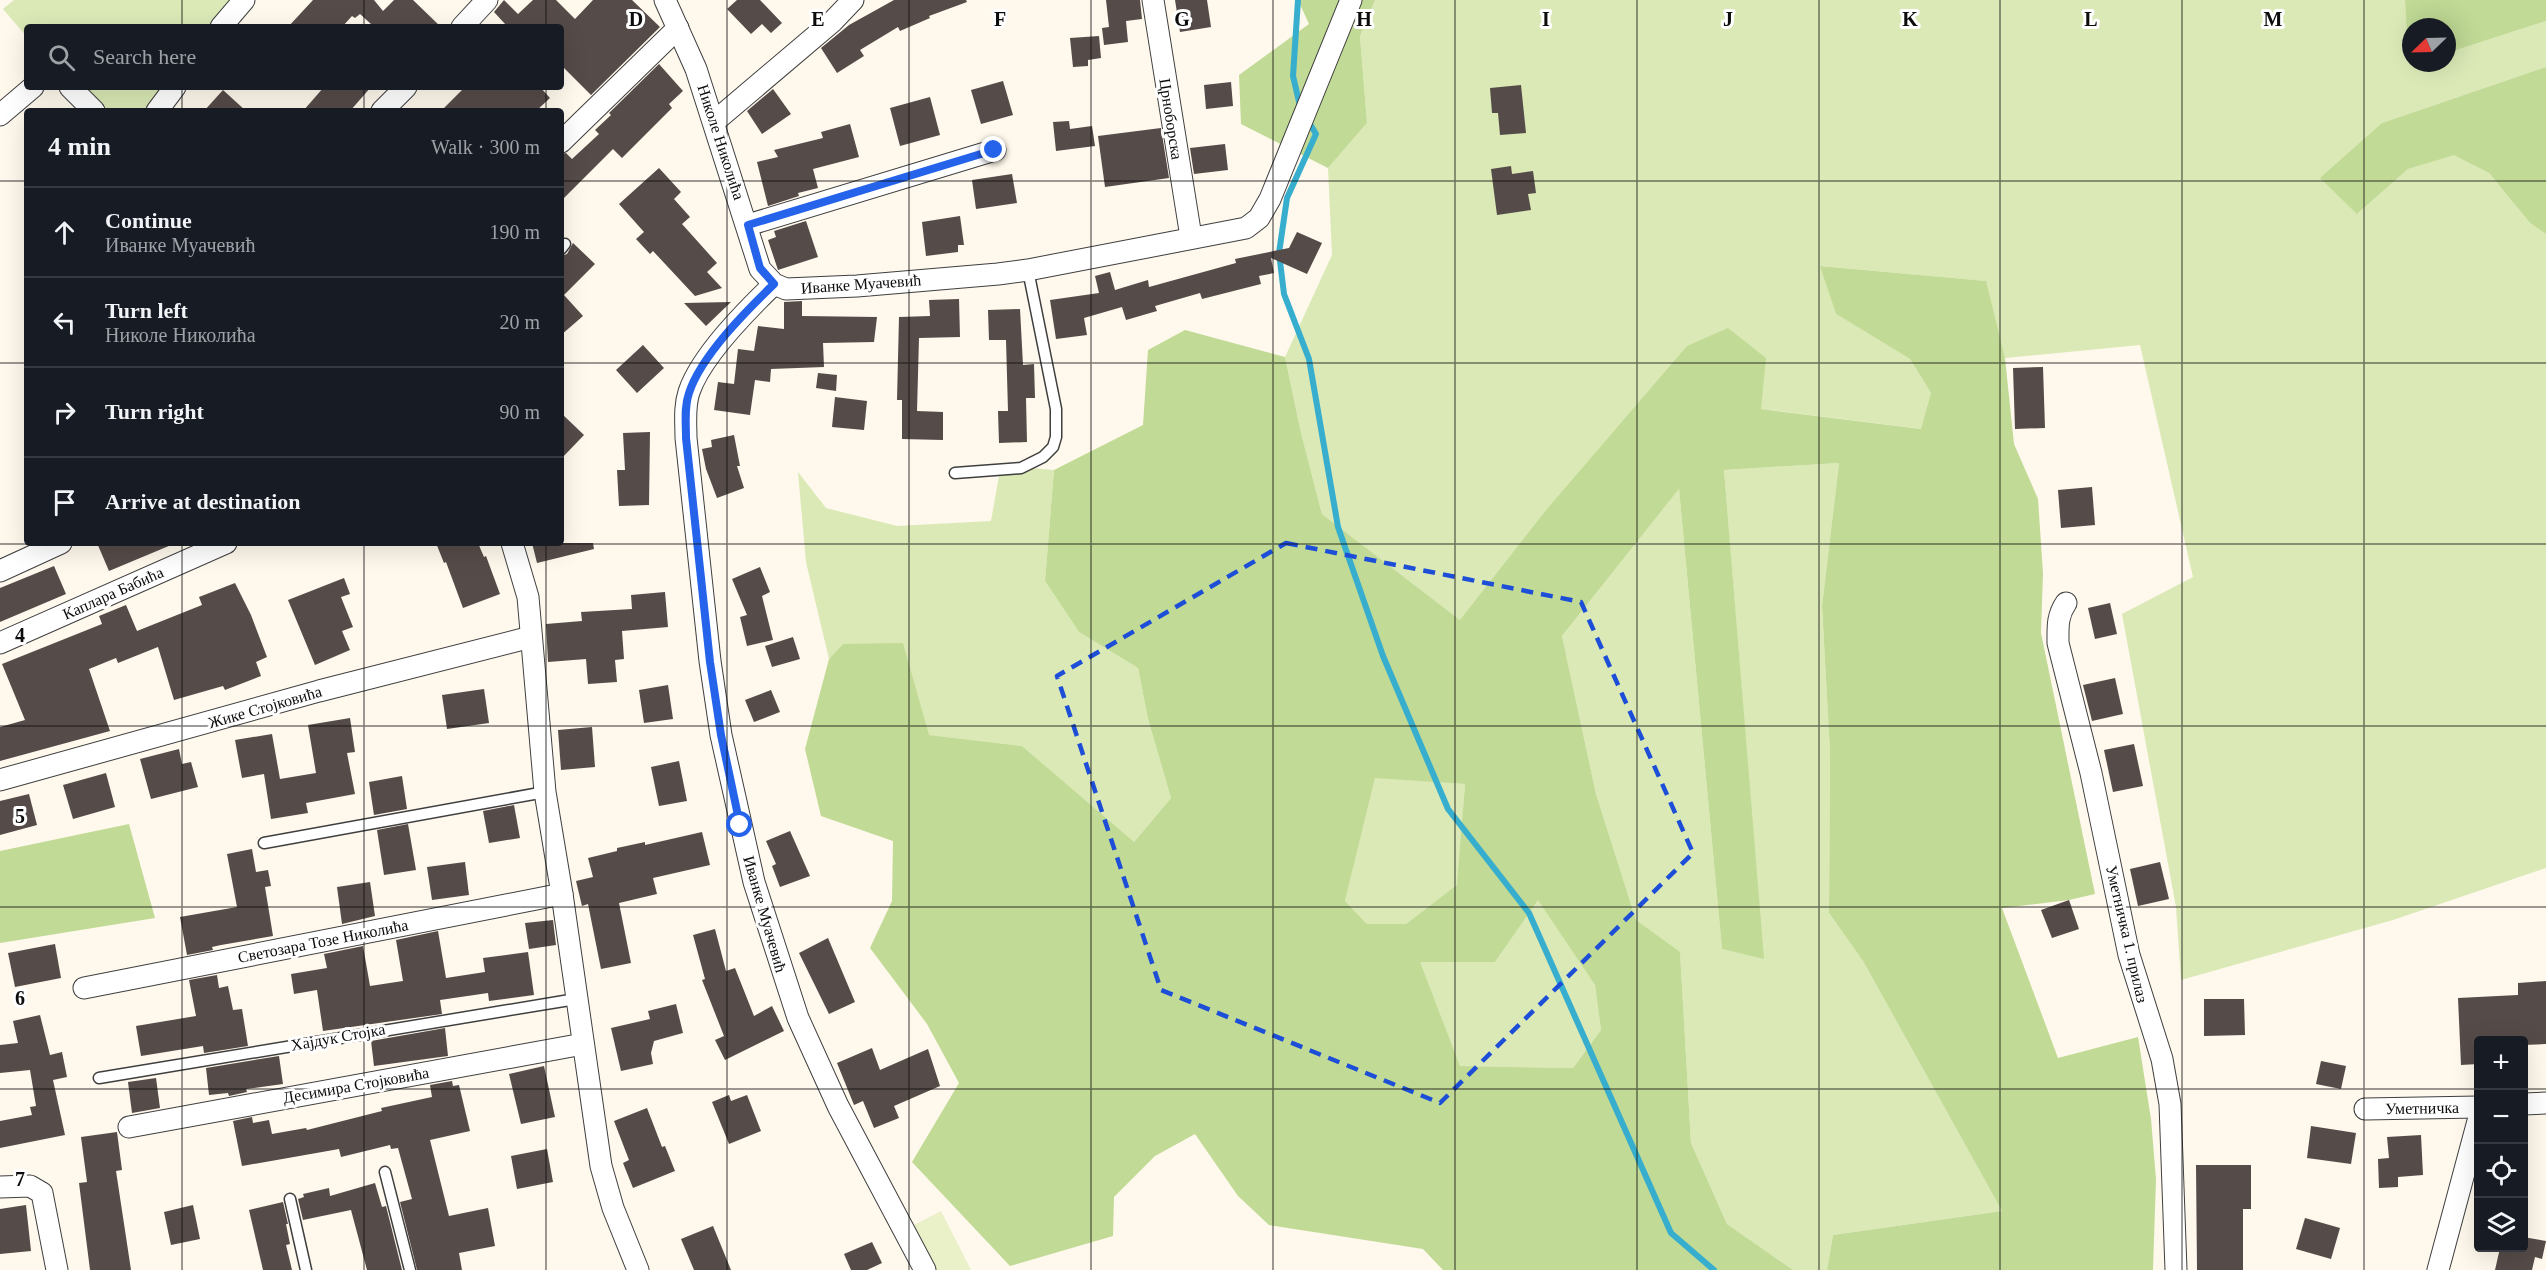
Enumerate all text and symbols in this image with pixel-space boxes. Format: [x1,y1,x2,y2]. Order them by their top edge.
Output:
text: D [629,8,643,30]
text: E [811,8,825,30]
text: F [994,8,1006,30]
text: G [1174,8,1190,30]
text: H [1356,8,1372,30]
text: I [1542,8,1550,30]
text: J [1723,8,1733,30]
text: K [1902,8,1918,30]
text: L [2084,8,2098,30]
text: M [2264,8,2283,30]
north arrow [2402,18,2456,72]
search box [24,24,564,90]
icon: search [45,41,78,74]
text: Search here [93,44,196,69]
street label: Црноборска [1155,77,1186,161]
street label: Николе Николића [694,82,748,202]
text: 4 min [48,132,111,161]
text: Walk · 300 m [431,136,540,158]
route end [980,136,1006,162]
text: Continue [105,208,192,233]
icon: ahead [48,216,81,249]
text: 190 m [489,221,540,243]
text: Иванке Муачевић [105,234,255,256]
street label: Иванке Муачевић [800,271,922,298]
text: Turn left [105,298,188,323]
icon: left [48,306,81,339]
text: 20 m [499,311,540,333]
text: Николе Николића [105,324,256,346]
icon: right [48,396,81,429]
text: Turn right [105,399,204,424]
text: 90 m [499,401,540,423]
icon: arrive [48,486,81,519]
text: Arrive at destination [105,489,301,514]
street label: Каплара Бабића [60,563,166,624]
text: 4 [15,624,25,646]
street label: Жике Стојковића [206,683,324,732]
text: 5 [15,805,25,827]
route start [726,811,752,837]
street label: Иванке Муачевић [739,854,790,974]
street label: Уметничка 1. прилаз [2102,864,2151,1005]
street label: Светозара Тозе Николића [236,916,410,967]
text: 6 [15,987,25,1009]
street label: Хајдук Стојка [290,1020,387,1055]
map controls [2474,1036,2528,1252]
button: + [2474,1036,2528,1090]
street label: Десимира Стојковића [282,1064,430,1107]
button: − [2474,1090,2528,1144]
street label: Уметничка [2385,1099,2459,1117]
button: locate [2474,1144,2528,1198]
text: 7 [15,1168,25,1190]
button: layers [2474,1198,2528,1252]

